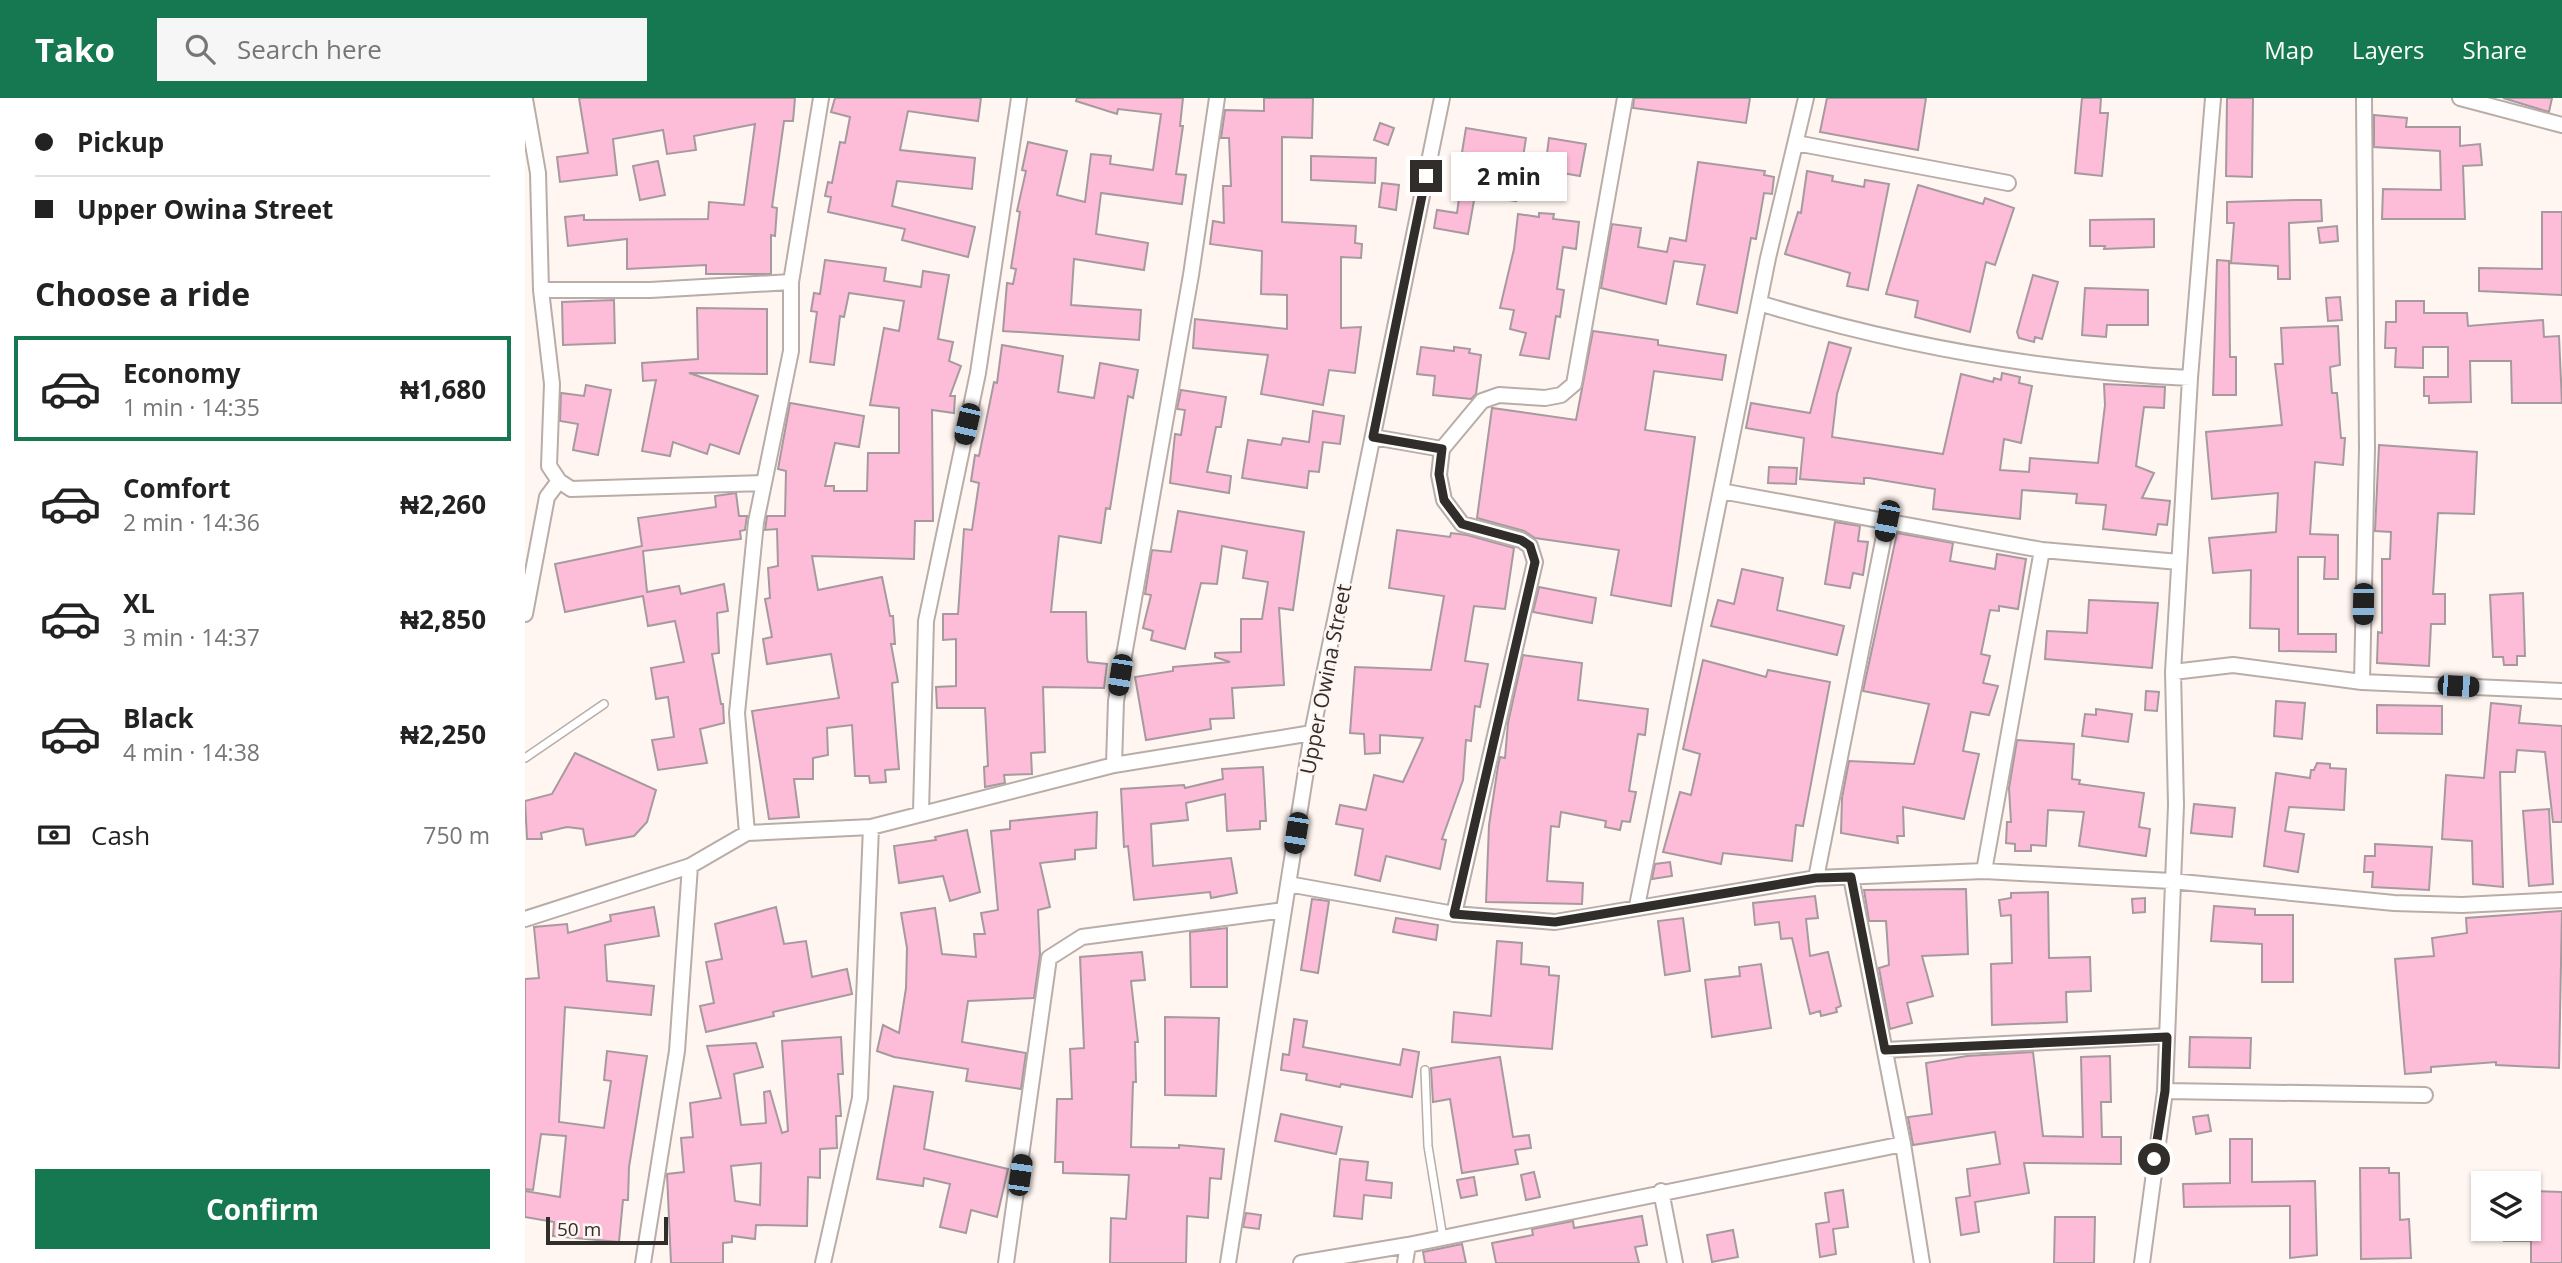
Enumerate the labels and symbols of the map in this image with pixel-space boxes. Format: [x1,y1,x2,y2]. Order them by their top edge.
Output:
callout: 2 min [1451,152,1566,200]
route end [1410,160,1442,192]
car [953,401,982,447]
car [1873,498,1902,544]
street label: Upper Owina Street [1293,581,1357,777]
car [2353,583,2374,625]
car [1107,653,1134,697]
car [2437,674,2480,698]
car [1283,811,1310,855]
route start [2138,1143,2170,1175]
car [1007,1153,1034,1197]
scale bar [546,1214,669,1246]

